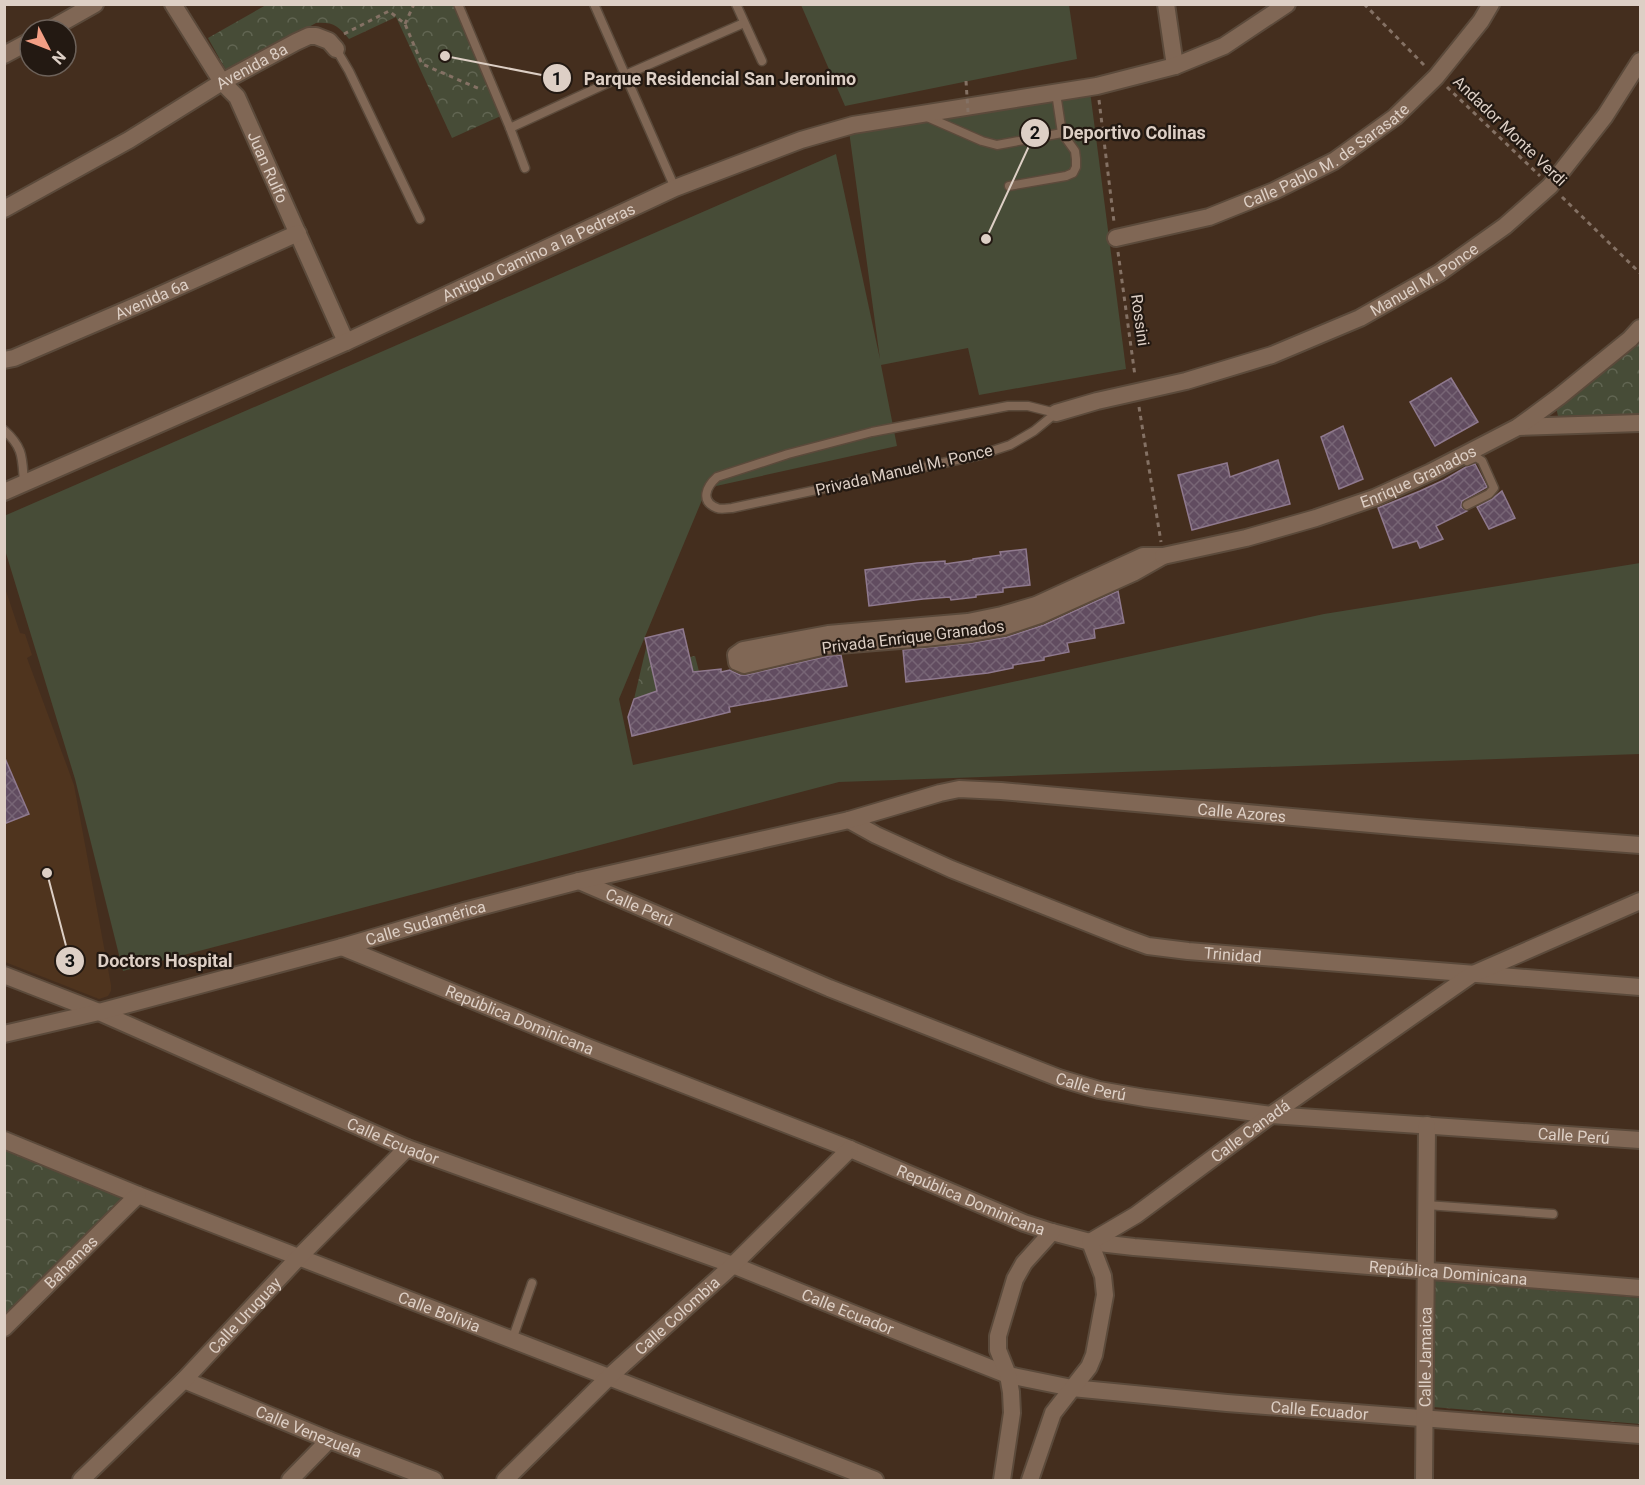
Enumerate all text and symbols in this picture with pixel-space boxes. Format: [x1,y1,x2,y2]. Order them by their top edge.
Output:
north arrow [18,18,78,78]
street label: Avenida 8a [212,39,291,93]
text: N [48,47,70,68]
callout: Parque Residencial San Jeronimo [542,60,868,96]
text: 1 [552,68,562,89]
text: Parque Residencial San Jeronimo [584,68,856,89]
street label: Andador Monte Verdi [1449,72,1571,190]
street label: Calle Pablo M. de Sarasate [1240,99,1413,212]
callout: Deportivo Colinas [1020,115,1218,151]
text: 2 [1030,122,1040,143]
text: Deportivo Colinas [1062,122,1206,143]
street label: Juan Rulfo [244,128,292,206]
street label: Antiguo Camino a la Pedreras [439,199,638,305]
street label: Manuel M. Ponce [1367,239,1482,320]
street label: Avenida 6a [112,274,191,323]
street label: Rossini [1127,293,1153,347]
street label: Privada Manuel M. Ponce [814,440,994,500]
street label: Enrique Granados [1357,441,1479,512]
street label: Privada Enrique Granados [821,616,1005,658]
street label: Calle Azores [1197,799,1287,826]
street label: Calle Perú [603,884,677,930]
street label: Calle Sudamérica [363,896,488,949]
callout: Doctors Hospital [55,943,244,979]
street label: Trinidad [1203,943,1262,966]
text: 3 [65,950,75,971]
text: Doctors Hospital [97,950,233,971]
street label: República Dominicana [443,981,597,1058]
street label: Calle Perú [1053,1068,1128,1104]
street label: Calle Canadá [1207,1095,1293,1166]
street label: Calle Ecuador [344,1113,442,1168]
street label: Calle Perú [1537,1124,1610,1147]
street label: República Dominicana [894,1161,1048,1239]
street label: Bahamas [40,1231,101,1292]
street label: República Dominicana [1368,1257,1528,1288]
street label: Calle Colombia [631,1272,723,1359]
street label: Calle Uruguay [204,1273,285,1358]
street label: Calle Ecuador [799,1284,897,1339]
street label: Calle Bolivia [396,1287,483,1336]
street label: Calle Jamaica [1415,1307,1435,1407]
street label: Calle Ecuador [1270,1397,1370,1423]
street label: Calle Venezuela [253,1401,365,1461]

